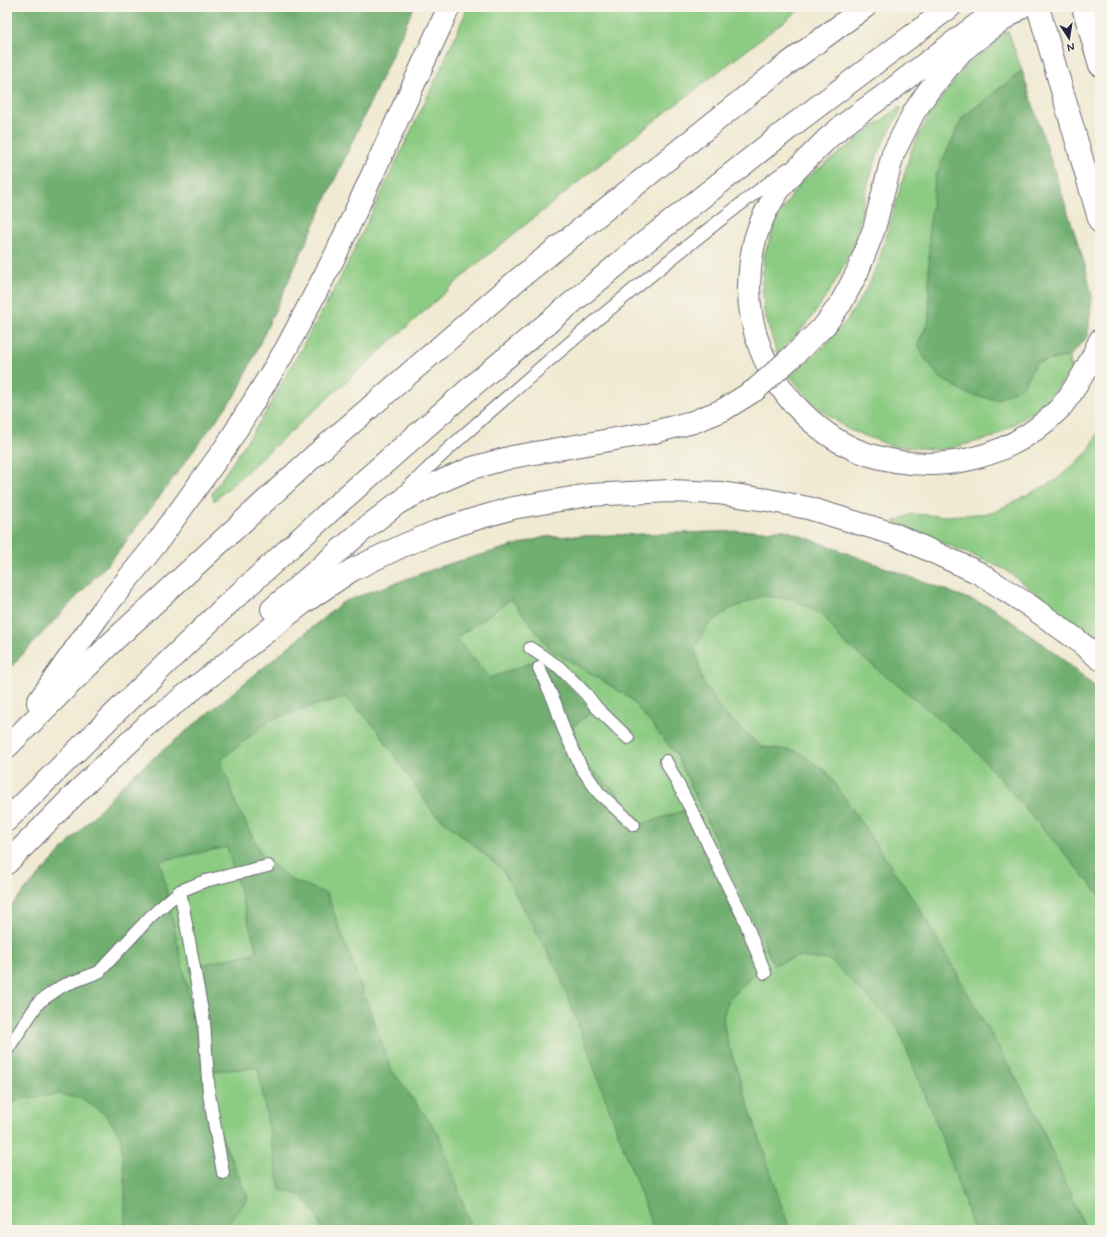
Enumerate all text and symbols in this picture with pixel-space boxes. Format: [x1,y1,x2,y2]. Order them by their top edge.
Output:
north arrow [1049,18,1089,58]
text: N [1066,39,1076,54]

